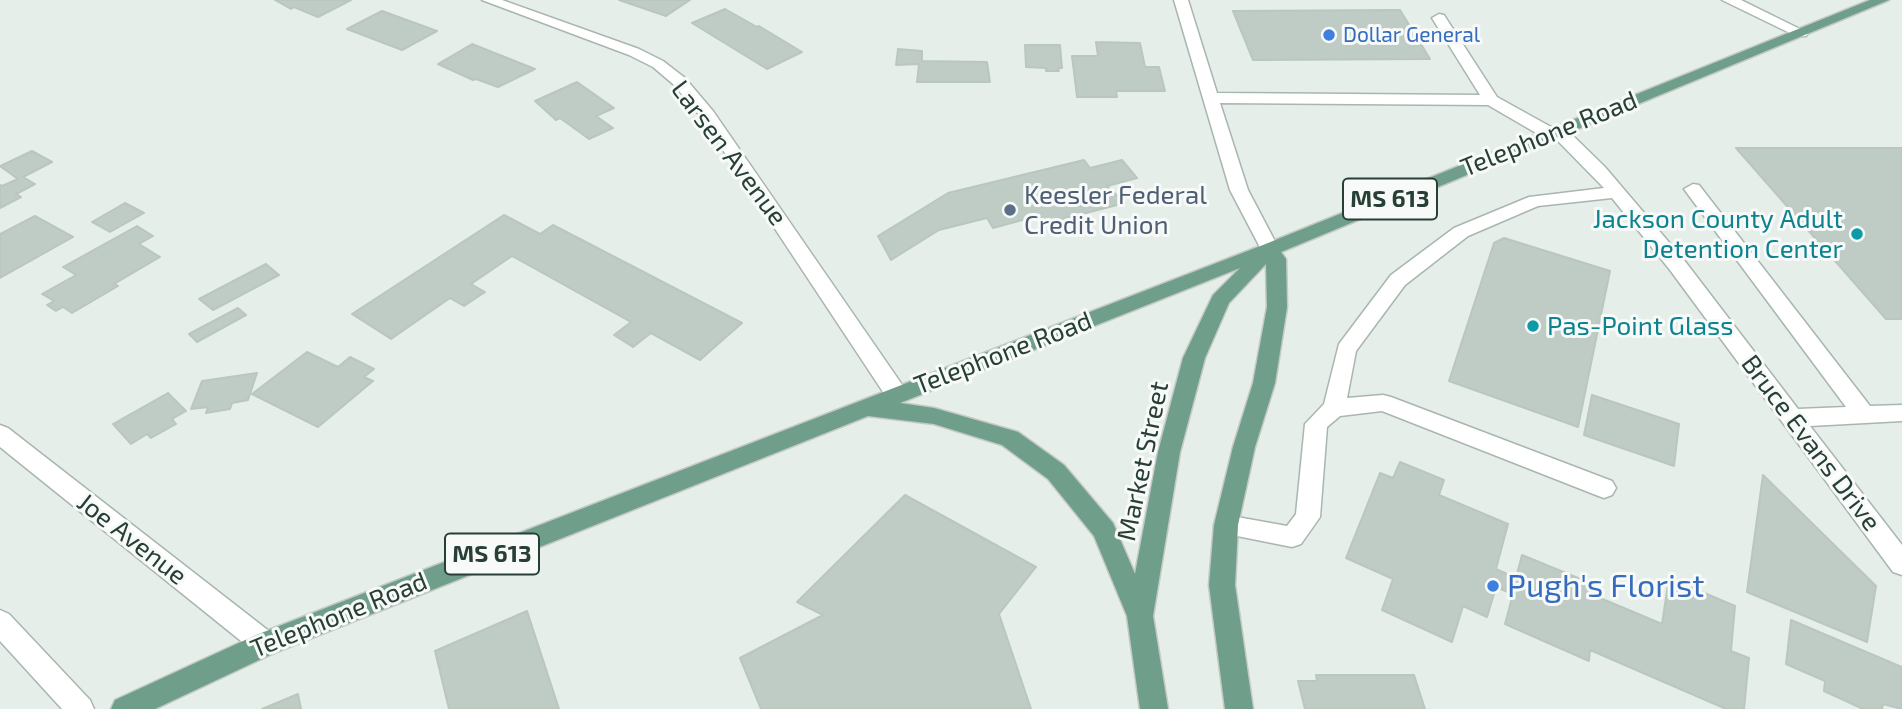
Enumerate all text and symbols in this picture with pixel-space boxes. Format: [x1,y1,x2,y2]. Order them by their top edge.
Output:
place label: Dollar General [1343,22,1480,48]
marker: Dollar General [1321,27,1337,43]
street label: Larsen Avenue [664,74,794,232]
street label: Telephone Road [1456,84,1642,184]
road number: MS 613 [1343,178,1437,219]
place label: Keesler Federal Credit Union [1024,179,1207,241]
marker: Keesler Federal Credit Union [1002,202,1018,218]
place label: Jackson County Adult Detention Center [1593,203,1843,264]
marker: Jackson County Adult Detention Center [1849,226,1865,242]
street label: Telephone Road [910,305,1096,401]
place label: Pas-Point Glass [1547,310,1733,342]
marker: Pas-Point Glass [1525,318,1541,334]
street label: Bruce Evans Drive [1735,349,1887,537]
street label: Market Street [1111,378,1175,544]
street label: Joe Avenue [71,487,193,591]
road number: MS 613 [445,534,539,574]
street label: Telephone Road [246,565,432,665]
place label: Pugh's Florist [1507,567,1704,605]
marker: Pugh's Florist [1485,578,1501,594]

